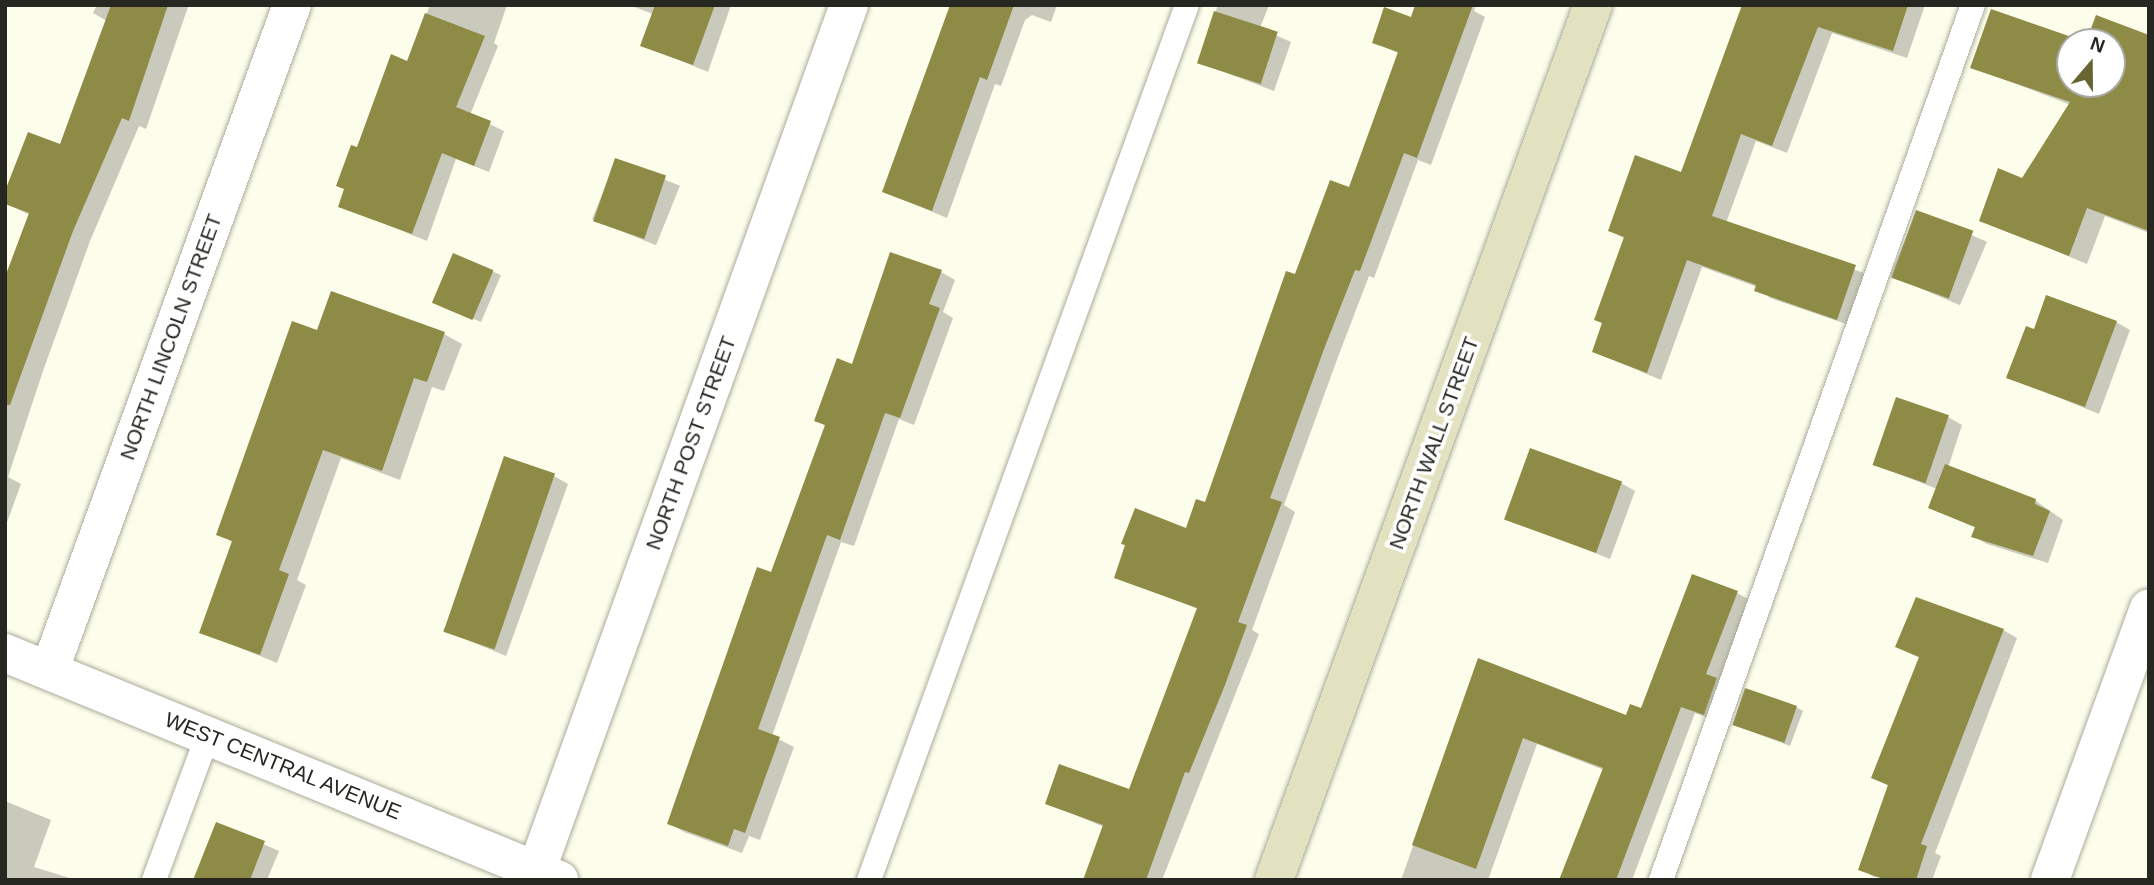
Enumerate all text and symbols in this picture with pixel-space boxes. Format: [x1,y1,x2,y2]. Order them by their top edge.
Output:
north arrow [2056,28,2126,98]
text: N [2088,32,2108,57]
street label: NORTH LINCOLN STREET [115,211,227,463]
street label: NORTH POST STREET [641,333,741,553]
street label: NORTH WALL STREET [1384,333,1484,553]
street label: WEST CENTRAL AVENUE [160,707,406,825]

